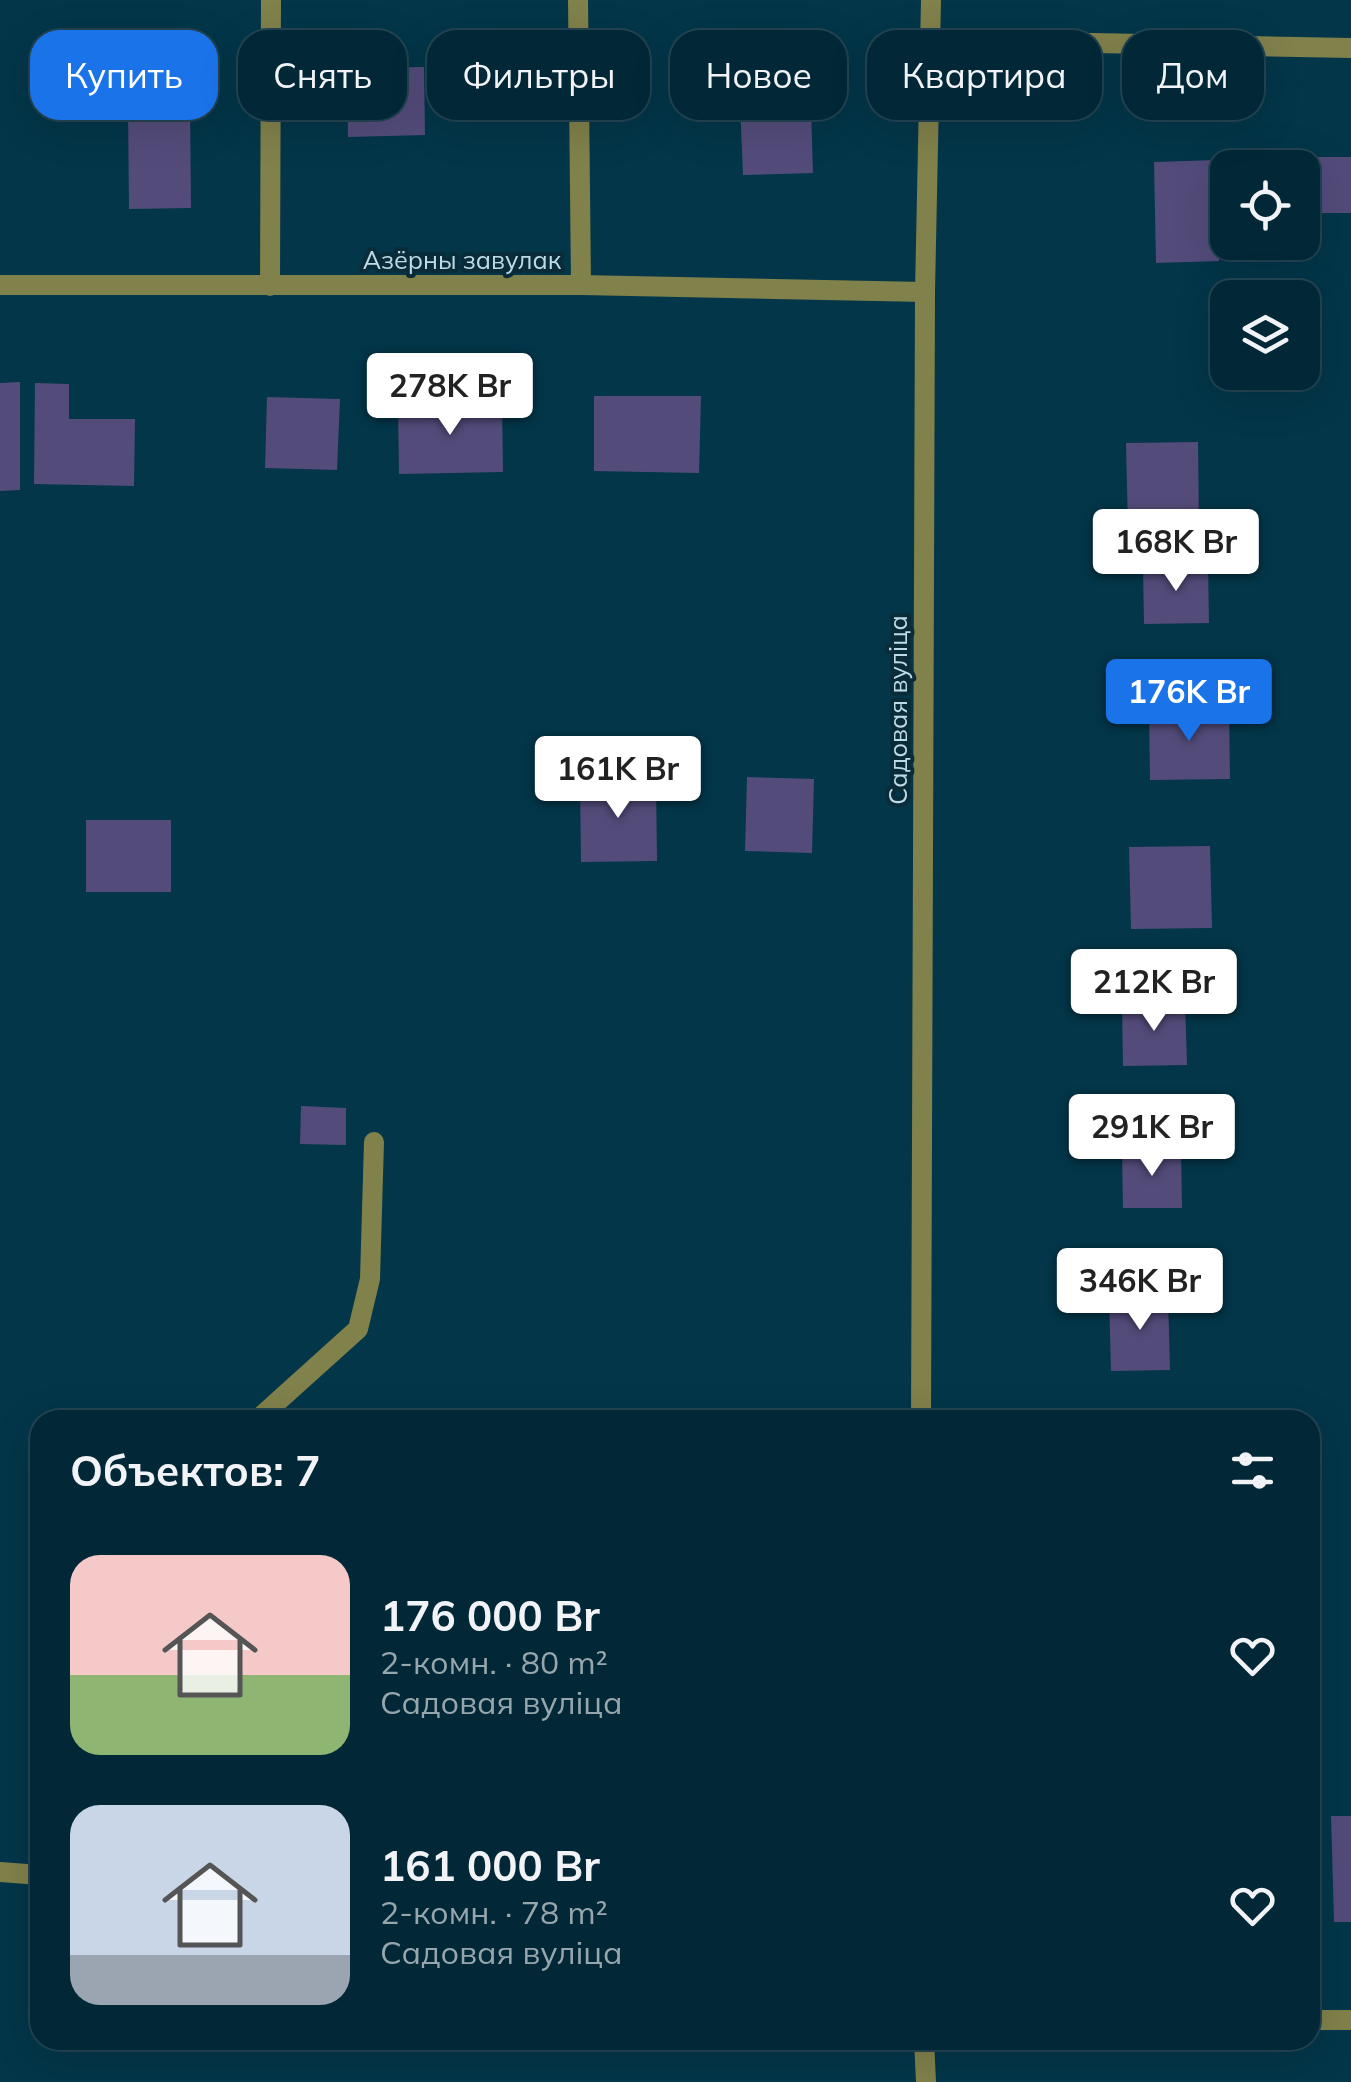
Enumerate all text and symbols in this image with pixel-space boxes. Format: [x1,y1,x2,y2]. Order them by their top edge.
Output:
chip: Купить [30,30,218,120]
chip: Снять [238,30,407,120]
chip: Фильтры [427,30,650,120]
chip: Новое [670,30,847,120]
chip: Квартира [867,30,1102,120]
chip: Дом [1122,30,1264,120]
map controls [1210,150,1320,390]
button: locate [1210,150,1320,260]
street label: Азёрны завулак [363,244,562,275]
button: layers [1210,280,1320,390]
pin: 278K Br [358,353,542,438]
text: 278K Br [389,365,511,405]
pin: 168K Br [1084,509,1268,594]
text: 168K Br [1115,521,1237,561]
street label: Садовая вуліца [882,615,913,805]
pin: 176K Br [1097,659,1281,744]
text: 176K Br [1128,671,1250,711]
pin: 161K Br [526,736,710,821]
text: 161K Br [557,748,679,788]
pin: 212K Br [1062,949,1246,1034]
text: 212K Br [1093,961,1215,1001]
pin: 291K Br [1060,1094,1244,1179]
text: 291K Br [1091,1106,1213,1146]
pin: 346K Br [1048,1248,1232,1333]
text: 346K Br [1079,1260,1201,1300]
icon: filters [1225,1443,1280,1498]
text: Объектов: 7 [70,1444,320,1497]
text: 176 000 Br [380,1589,600,1642]
icon: home [150,1595,270,1715]
icon: heart [1225,1628,1280,1683]
text: 2-комн. · 80 m² [380,1642,608,1682]
text: Садовая вуліца [380,1682,622,1722]
text: 161 000 Br [380,1839,600,1892]
icon: home [150,1845,270,1965]
icon: heart [1225,1878,1280,1933]
text: 2-комн. · 78 m² [380,1892,608,1932]
text: Садовая вуліца [380,1932,622,1972]

